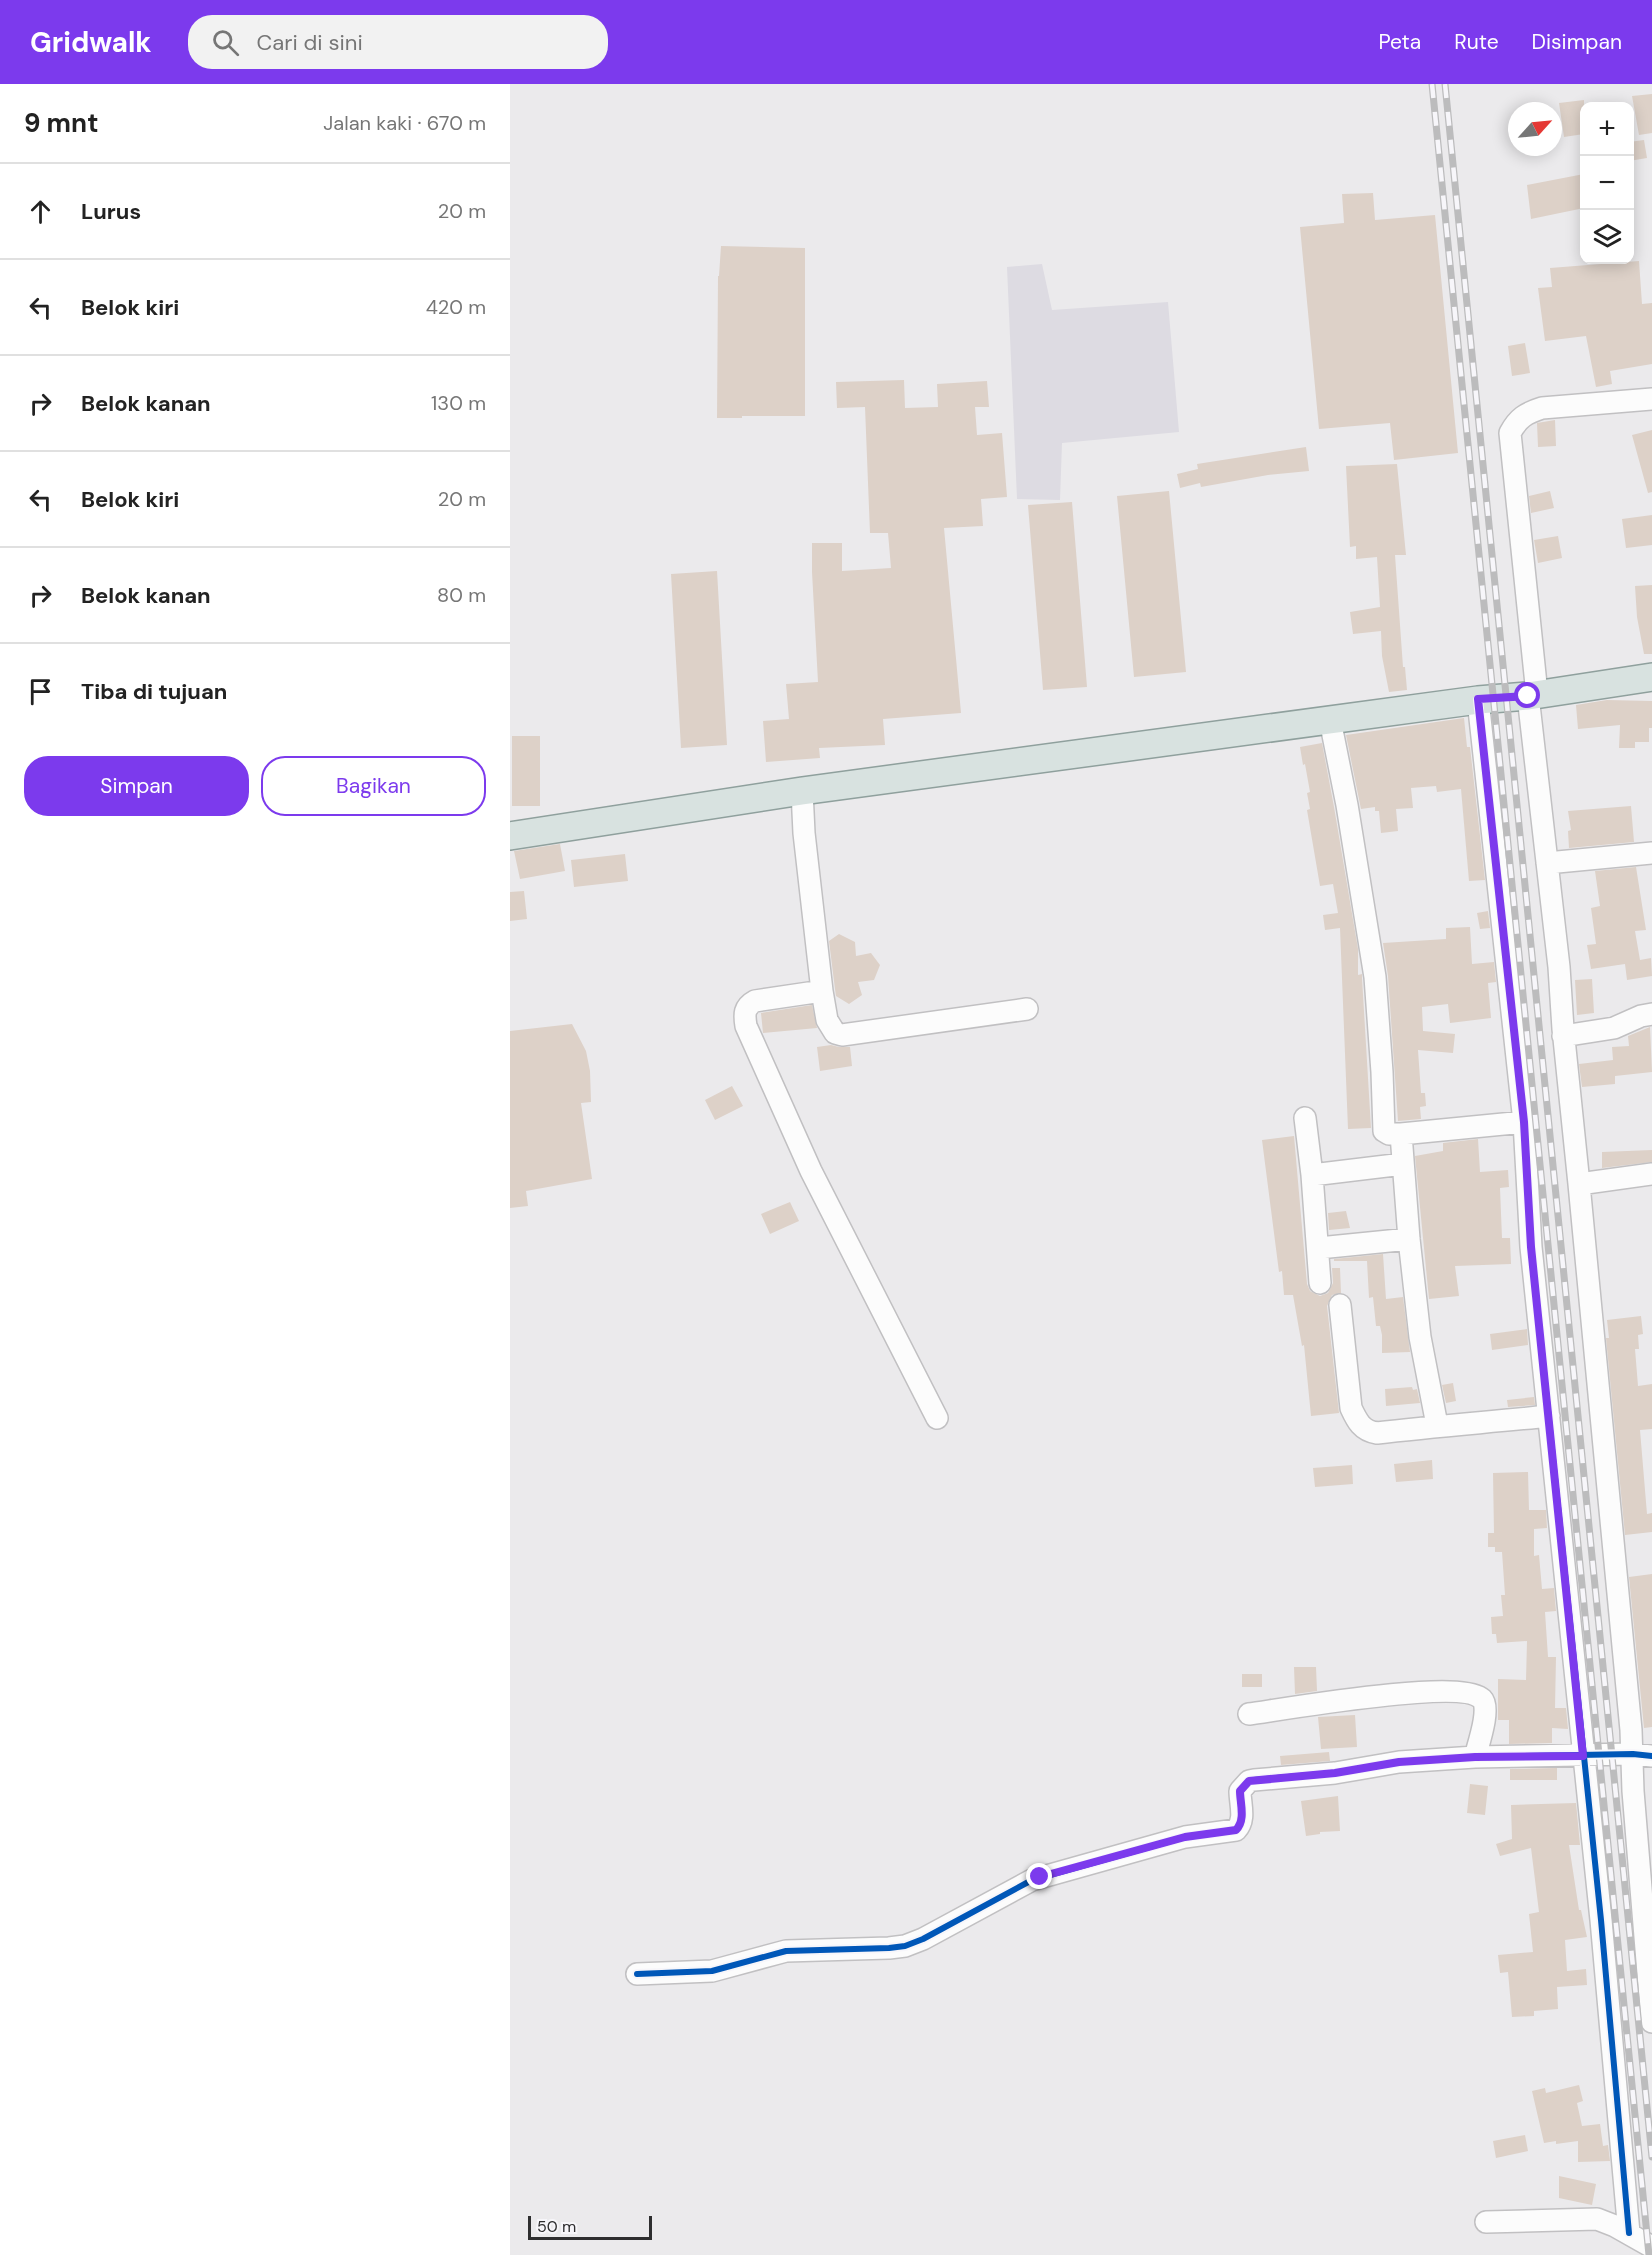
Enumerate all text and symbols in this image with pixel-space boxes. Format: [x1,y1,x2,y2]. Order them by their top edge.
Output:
search box [188,15,608,69]
text: Gridwalk [30,24,152,61]
icon: search [209,26,242,59]
text: Cari di sini [257,28,363,57]
text: Peta [1378,28,1421,56]
text: Rute [1454,28,1499,56]
text: Disimpan [1532,28,1622,56]
north arrow [1508,102,1562,156]
map controls [1580,102,1634,264]
button: + [1580,102,1634,156]
text: 9 mnt [24,106,98,140]
text: Jalan kaki · 670 m [323,110,486,136]
button: − [1580,156,1634,210]
icon: ahead [24,195,57,228]
text: Lurus [81,197,141,226]
text: 20 m [438,198,486,224]
button: layers [1580,210,1634,264]
icon: left [24,291,57,324]
text: Belok kiri [81,293,179,322]
text: 420 m [426,294,486,320]
icon: right [24,387,57,420]
text: Belok kanan [81,389,211,418]
text: 130 m [431,390,486,416]
icon: left [24,483,57,516]
text: Belok kiri [81,485,179,514]
text: 20 m [438,486,486,512]
icon: right [24,579,57,612]
text: Belok kanan [81,581,211,610]
text: 80 m [437,582,486,608]
icon: arrive [24,675,57,708]
text: Tiba di tujuan [81,677,227,706]
route start [1514,682,1540,708]
button: Simpan [24,756,249,816]
button: Bagikan [261,756,486,816]
route end [1026,1863,1052,1889]
scale bar [528,2213,652,2240]
text: 50 m [537,2216,576,2237]

